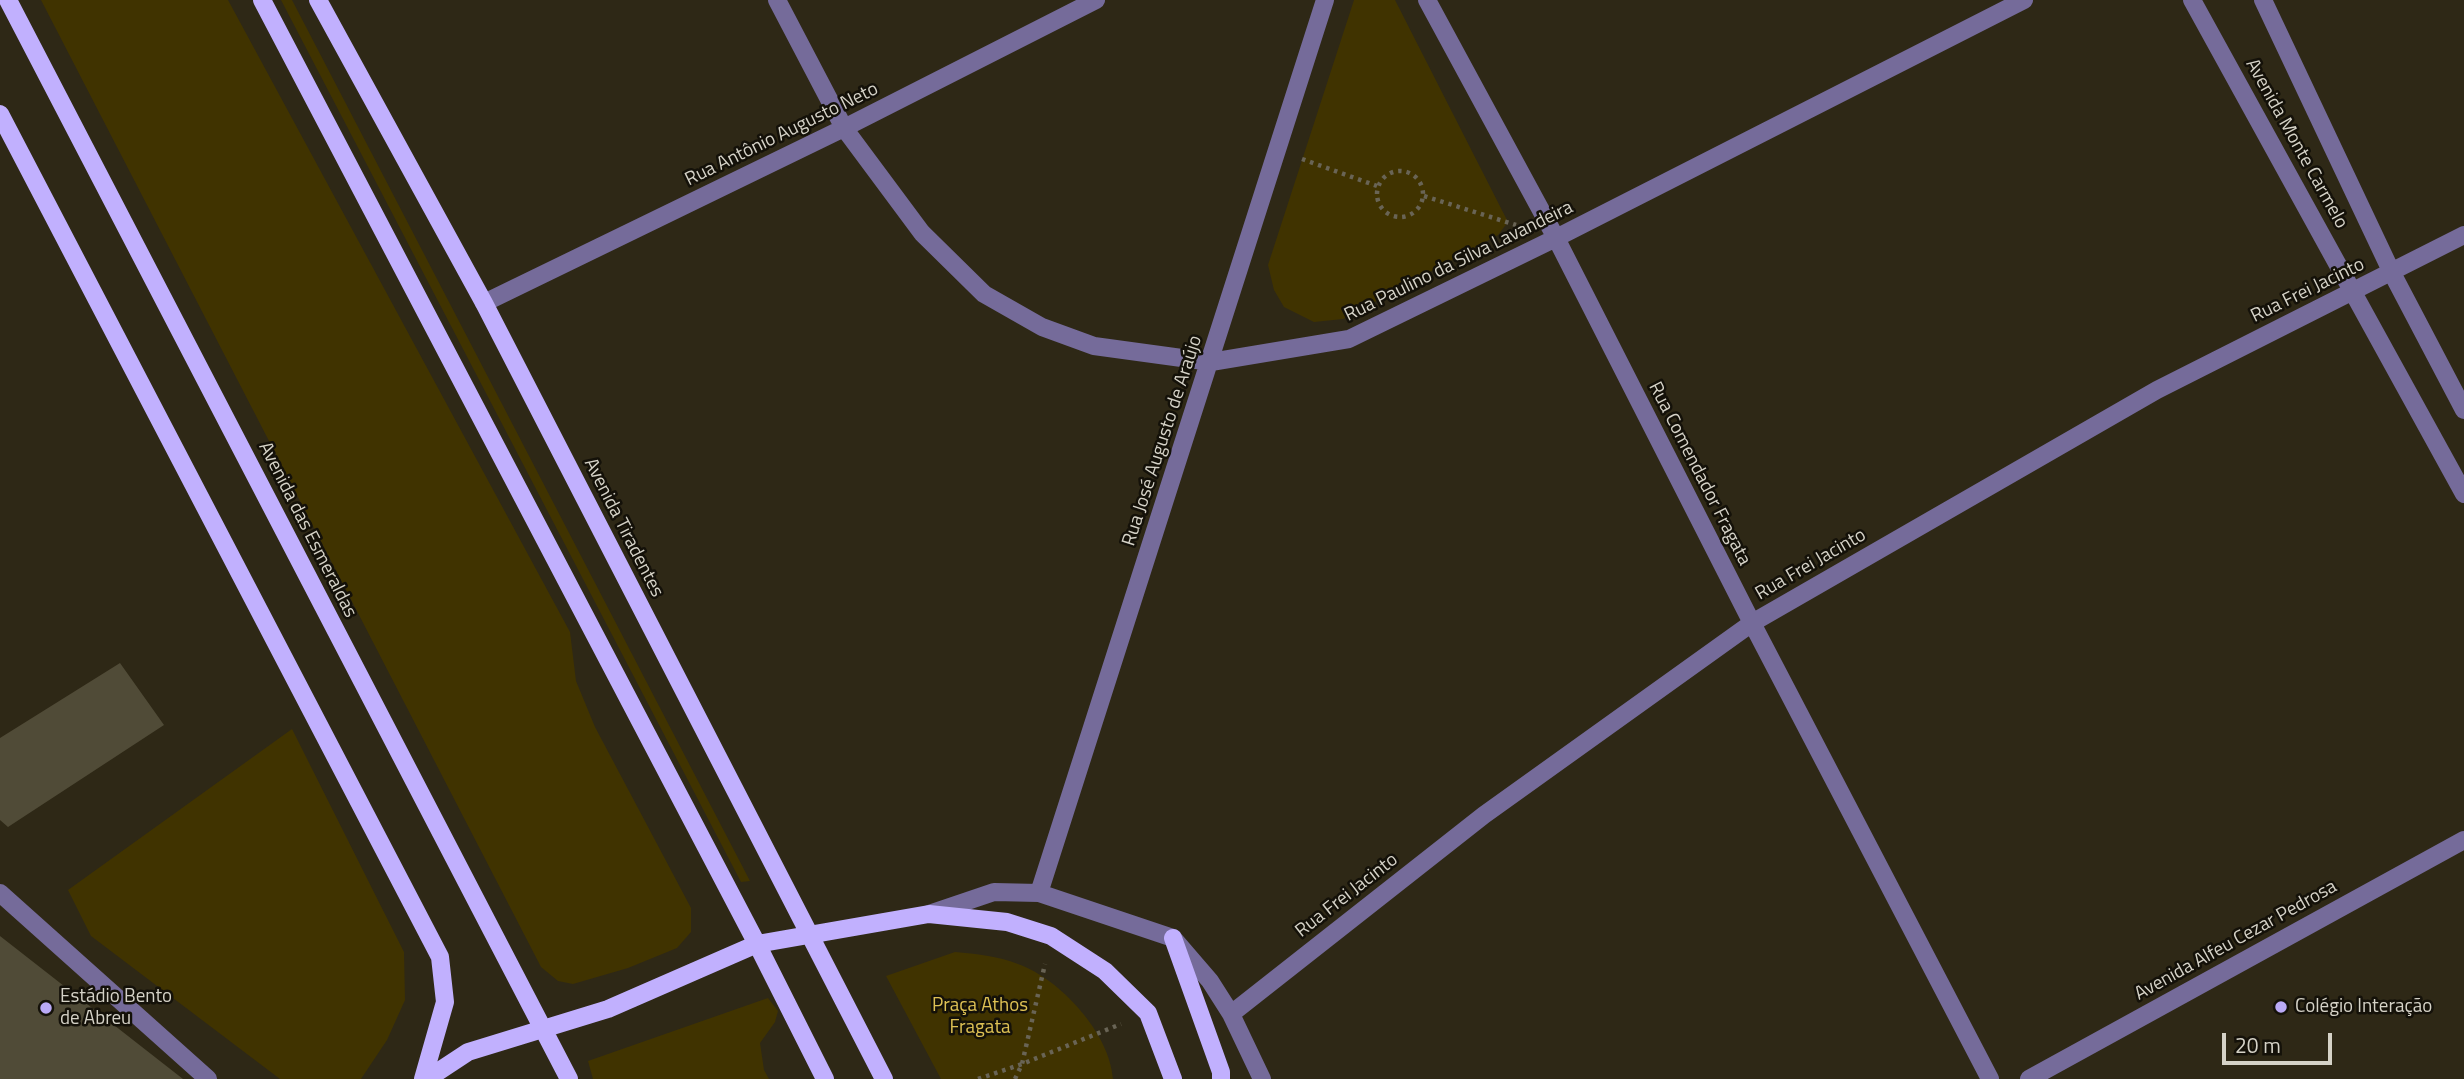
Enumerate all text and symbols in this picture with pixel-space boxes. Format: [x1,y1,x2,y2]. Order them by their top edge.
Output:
street label: Avenida Monte Carmelo [2240,55,2352,233]
street label: Rua Antônio Augusto Neto [682,78,882,192]
street label: Rua Paulino da Silva Lavandeira [1341,197,1577,327]
street label: Rua Frei Jacinto [2247,254,2369,328]
street label: Rua José Augusto de Araújo [1118,333,1208,549]
street label: Rua Comendador Fragata [1643,378,1755,570]
street label: Avenida das Esmeraldas [253,438,361,622]
street label: Avenida Tiradentes [578,455,668,601]
street label: Rua Frei Jacinto [1752,524,1870,606]
street label: Rua Frei Jacinto [1291,849,1403,943]
street label: Avenida Alfeu Cezar Pedrosa [2131,876,2341,1006]
place label: Estádio Bento de Abreu [60,986,172,1030]
park label: Praça Athos Fragata [932,995,1028,1039]
place label: Colégio Interação [2295,996,2432,1018]
marker: Colégio Interação [2273,999,2289,1015]
marker: Estádio Bento de Abreu [38,1000,54,1016]
scale bar [2226,1020,2336,1064]
text: 20 m [2235,1029,2281,1061]

